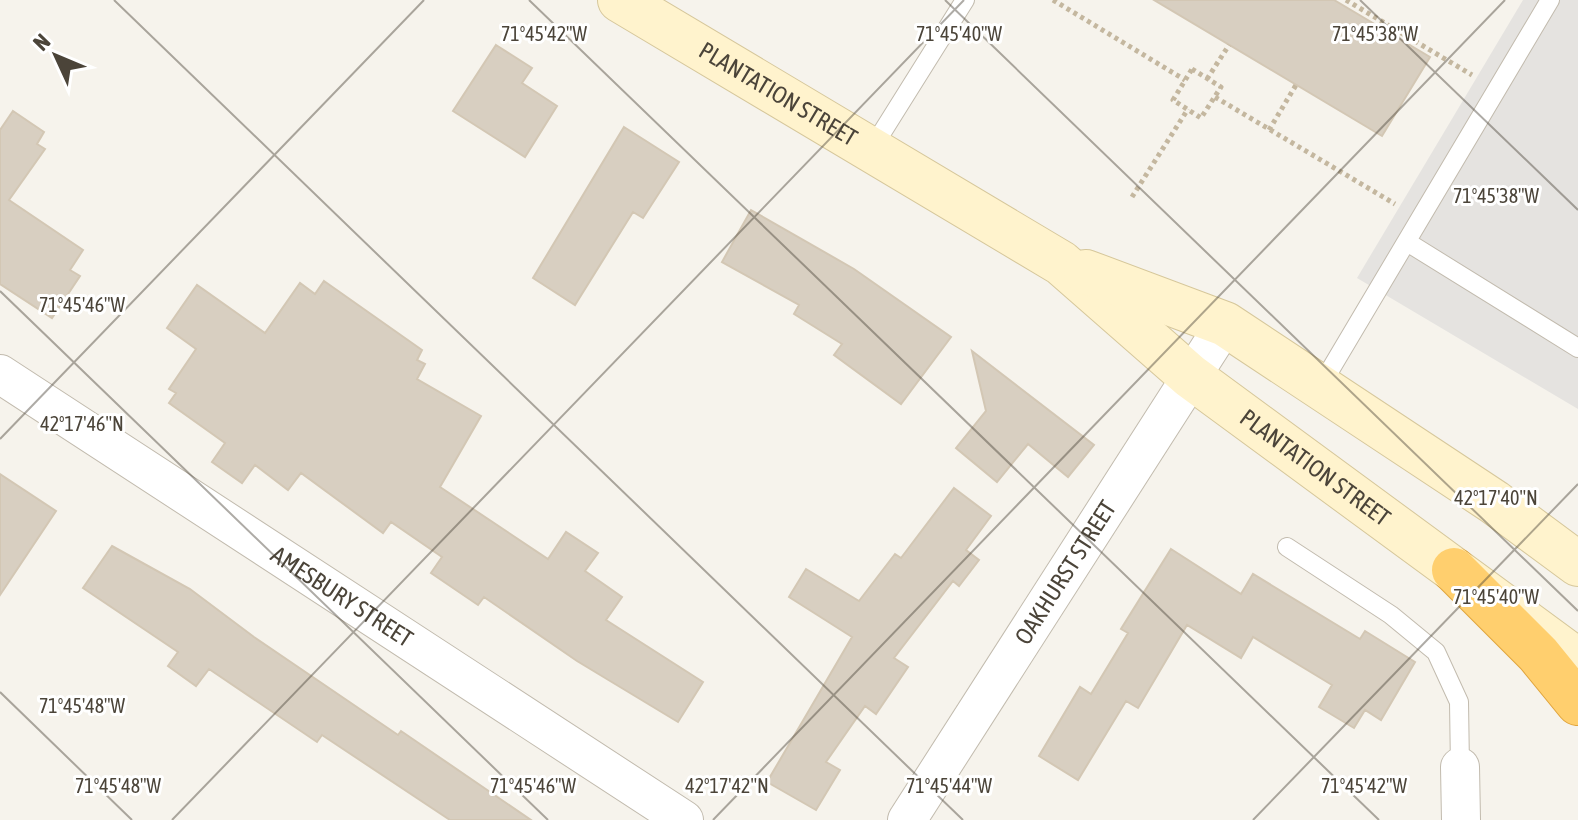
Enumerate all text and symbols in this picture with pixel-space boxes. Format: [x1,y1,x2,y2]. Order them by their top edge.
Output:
north arrow [16,16,96,96]
text: 71°45'42"W [501,22,588,45]
text: 71°45'40"W [916,22,1003,45]
text: 71°45'38"W [1332,22,1419,45]
text: N [28,28,55,56]
street label: PLANTATION STREET [694,36,863,152]
text: 71°45'38"W [1453,184,1540,207]
text: 71°45'46"W [39,293,126,316]
street label: PLANTATION STREET [1235,403,1396,532]
text: 42°17'46"N [40,412,124,435]
text: 42°17'40"N [1454,486,1538,509]
street label: OAKHURST STREET [1009,495,1121,649]
street label: AMESBURY STREET [266,541,418,653]
text: 71°45'40"W [1453,585,1540,608]
text: 71°45'48"W [39,694,126,717]
text: 71°45'48"W [75,774,162,797]
text: 71°45'46"W [490,774,577,797]
text: 42°17'42"N [685,774,769,797]
text: 71°45'44"W [906,774,993,797]
text: 71°45'42"W [1321,774,1408,797]

